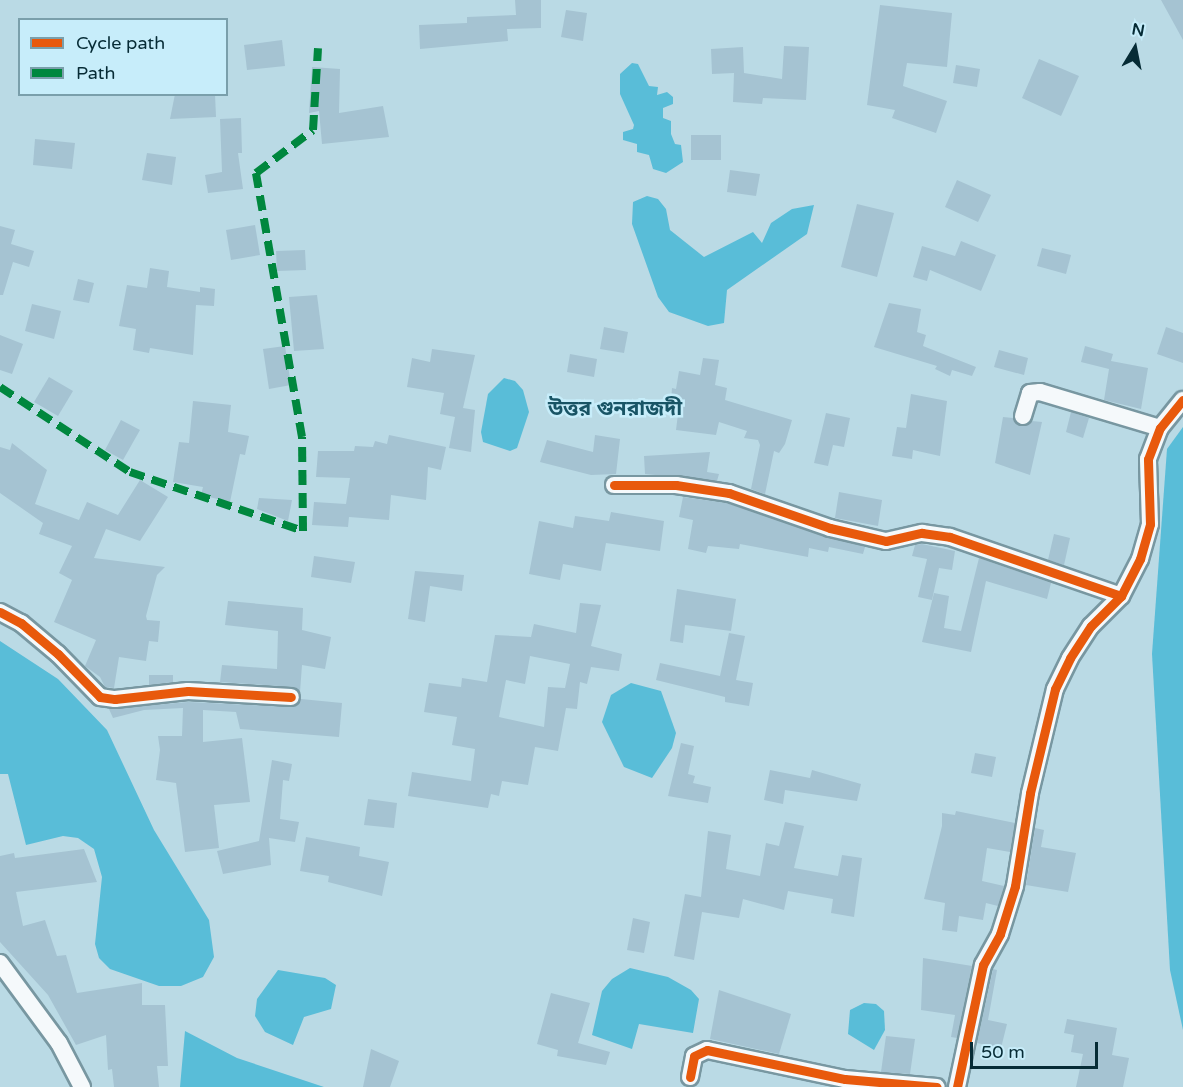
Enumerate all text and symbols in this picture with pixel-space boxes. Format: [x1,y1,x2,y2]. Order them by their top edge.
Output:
legend [18,18,228,96]
north arrow [1105,18,1165,78]
text: N [1130,19,1146,41]
text: Cycle path [76,32,165,54]
text: Path [76,62,115,84]
district label: উত্তর গুনরাজদী [548,396,682,422]
scale bar [973,1030,1100,1068]
text: 50 m [981,1041,1025,1063]

